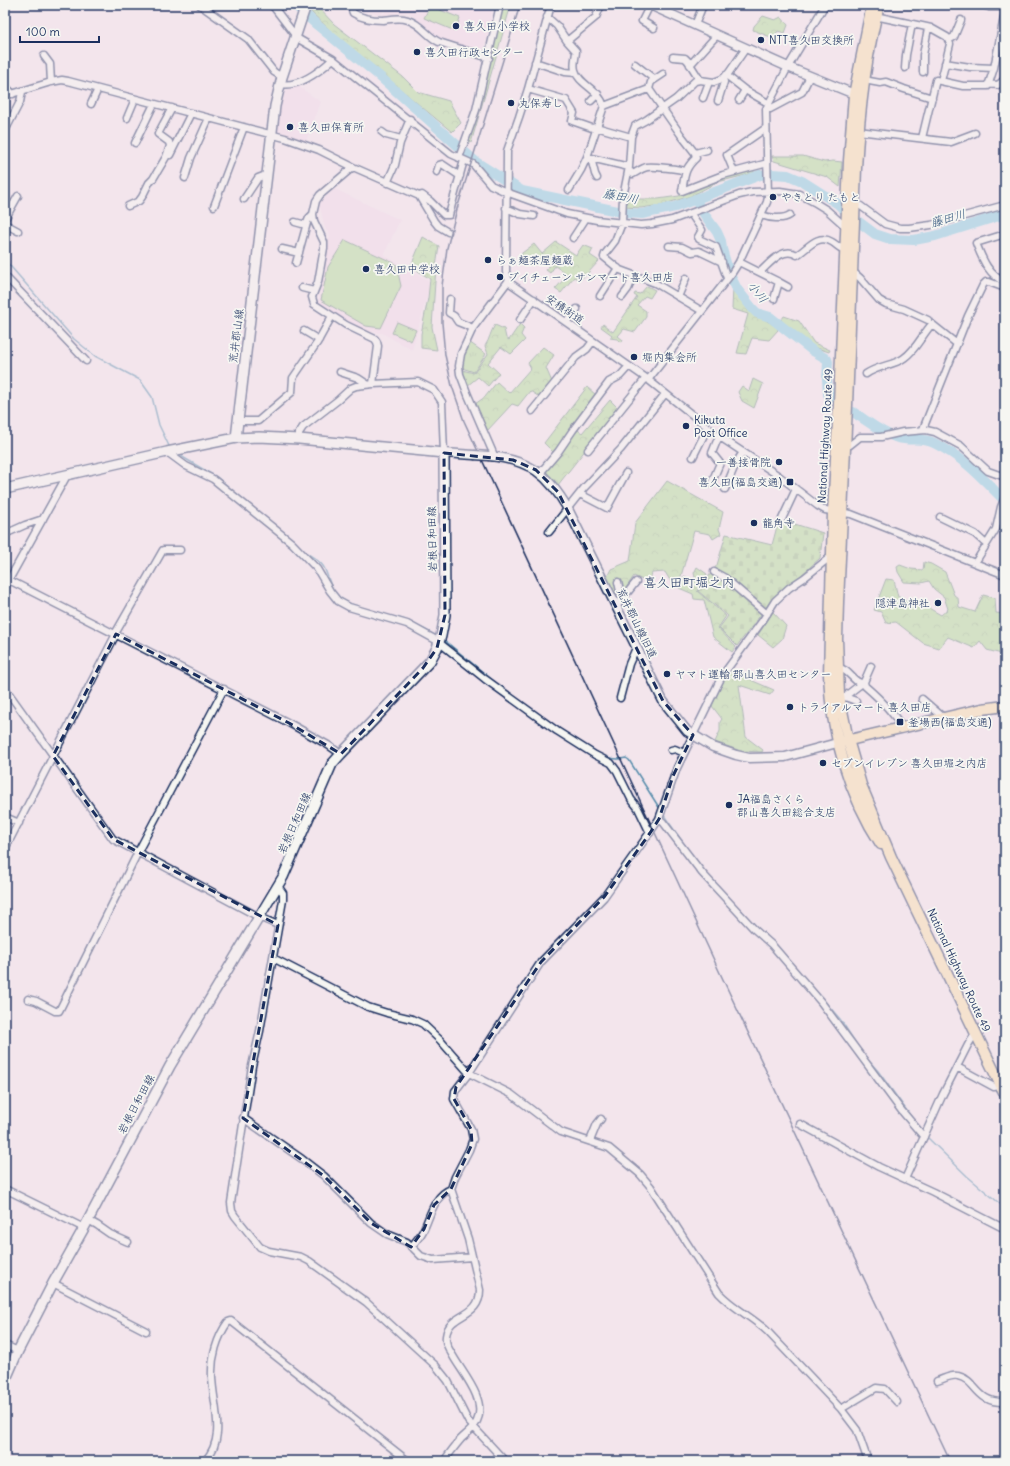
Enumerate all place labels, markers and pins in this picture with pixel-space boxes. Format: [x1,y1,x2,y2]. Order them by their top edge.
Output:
place label: 喜久田小学校 [464,19,530,33]
marker: 喜久田小学校 [451,21,461,31]
place label: NTT喜久田交換所 [769,33,854,47]
marker: NTT喜久田交換所 [756,35,766,45]
place label: 喜久田行政センター [425,45,524,59]
marker: 喜久田行政センター [412,47,422,57]
place label: 丸保寿し [519,96,563,110]
marker: 丸保寿し [506,98,516,108]
place label: 喜久田保育所 [298,120,364,134]
marker: 喜久田保育所 [285,122,295,132]
place label: やきとり たもと [781,190,861,204]
marker: やきとり たもと [768,192,778,202]
place label: らぁ麺茶屋麺蔵 [496,253,573,267]
marker: らぁ麺茶屋麺蔵 [483,255,493,265]
place label: 喜久田中学校 [374,262,440,276]
marker: 喜久田中学校 [361,264,371,274]
place label: ブイチェーン サンマート喜久田店 [508,270,674,284]
marker: ブイチェーン サンマート喜久田店 [495,272,505,282]
place label: 堀内集会所 [642,350,697,364]
marker: 堀内集会所 [629,352,639,362]
place label: Kikuta Post Office [694,413,747,440]
marker: Kikuta Post Office [681,421,691,431]
place label: 一善接骨院 [716,455,771,469]
marker: 一善接骨院 [774,457,784,467]
place label: 喜久田(福島交通) [698,475,782,489]
marker: 喜久田(福島交通) [785,477,795,487]
place label: 龍角寺 [762,516,795,530]
marker: 龍角寺 [749,518,759,528]
place label: 隠津島神社 [875,596,930,610]
marker: 隠津島神社 [933,598,943,608]
place label: ヤマト運輸 郡山喜久田センター [675,667,831,681]
marker: ヤマト運輸 郡山喜久田センター [662,669,672,679]
place label: トライアルマート 喜久田店 [798,700,932,714]
marker: トライアルマート 喜久田店 [785,702,795,712]
place label: 釜場西(福島交通) [908,715,992,729]
marker: 釜場西(福島交通) [895,717,905,727]
place label: セブンイレブン 喜久田堀之内店 [831,756,988,770]
marker: セブンイレブン 喜久田堀之内店 [818,758,828,768]
place label: JA福島さくら 郡山喜久田総合支店 [737,792,836,819]
marker: JA福島さくら 郡山喜久田総合支店 [724,800,734,810]

